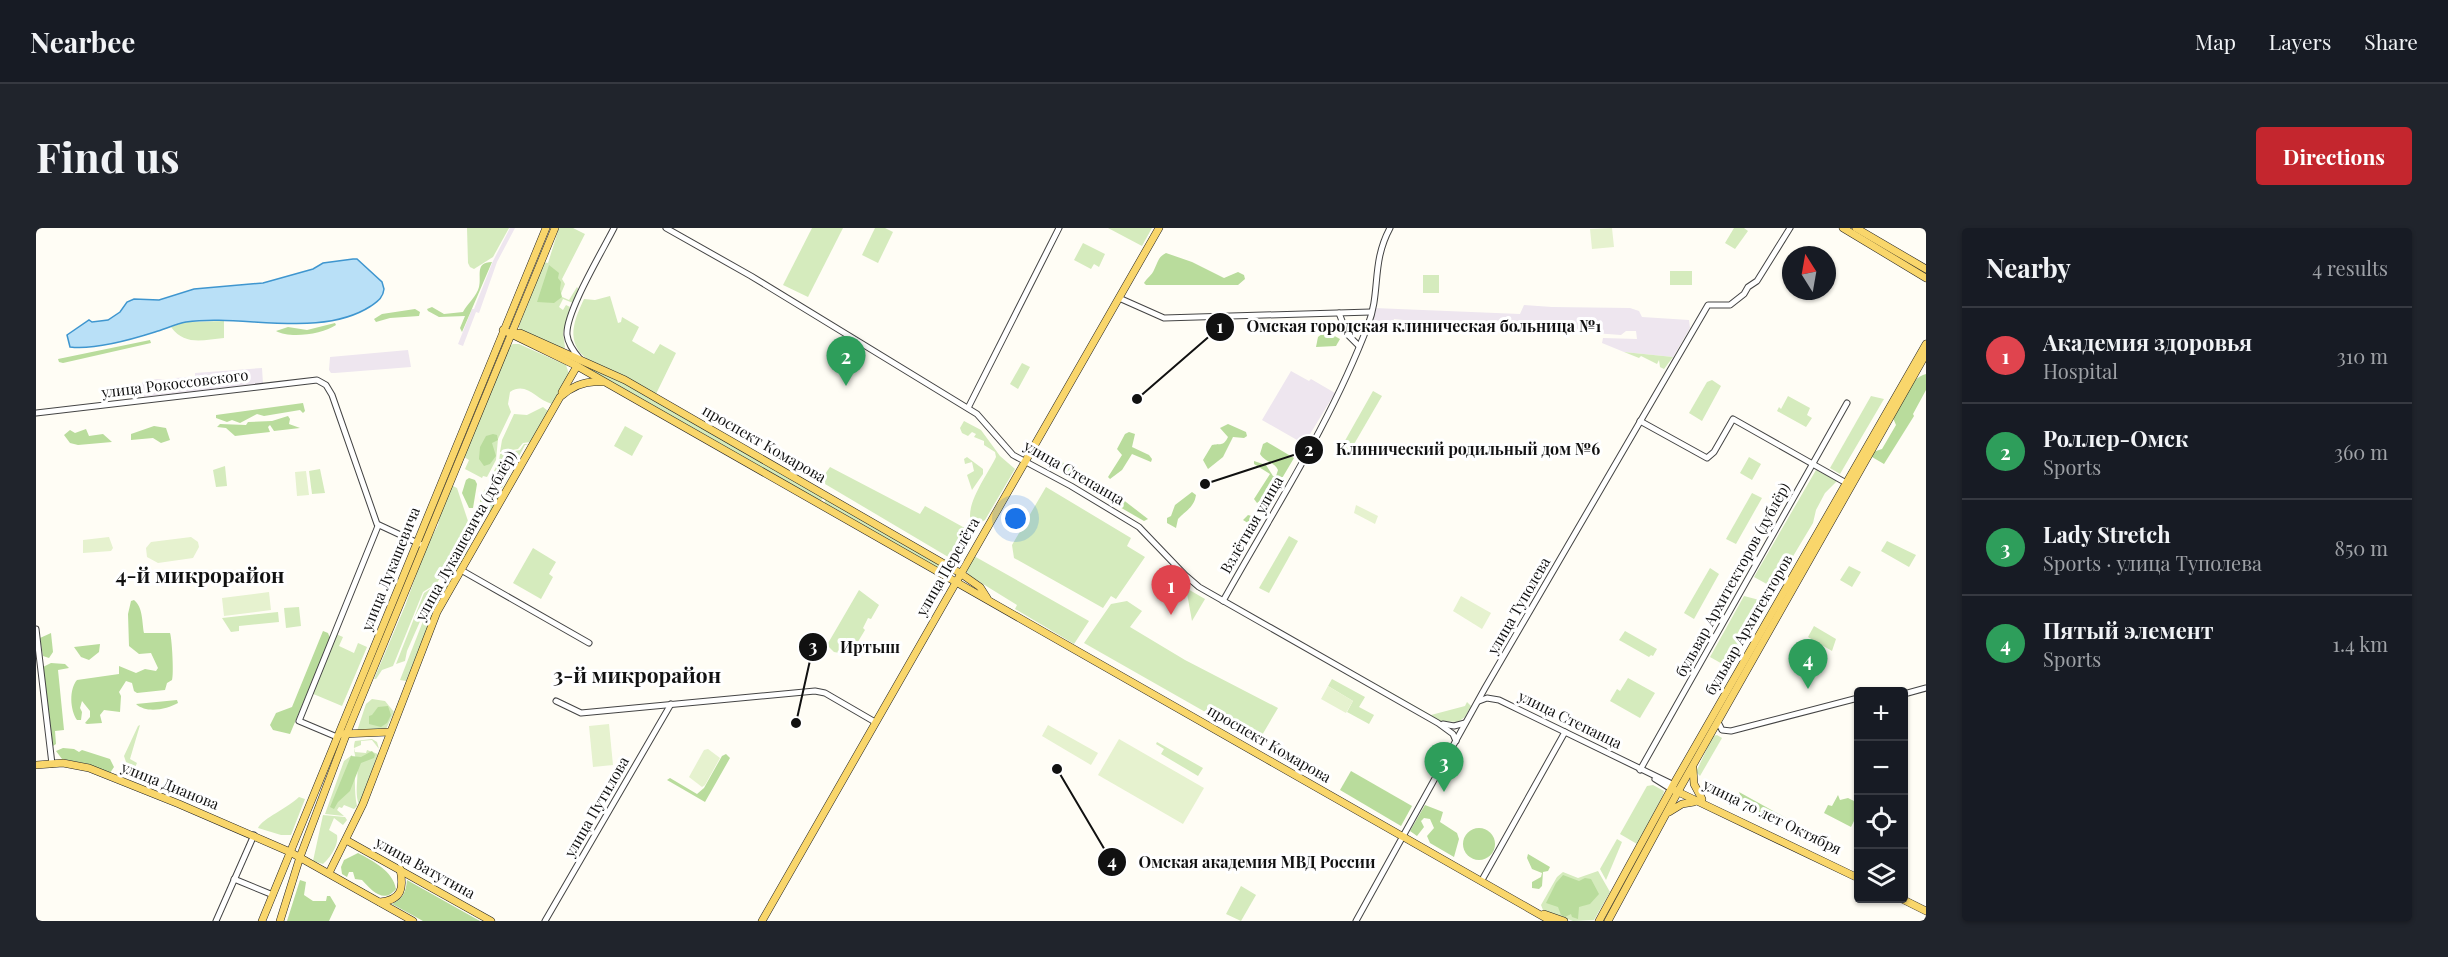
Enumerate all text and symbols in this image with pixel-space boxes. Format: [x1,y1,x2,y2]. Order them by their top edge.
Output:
text: Nearbee [30,23,135,60]
text: Map [2195,27,2236,55]
text: Layers [2269,27,2331,55]
text: Share [2364,27,2418,55]
button: Directions [2256,127,2412,185]
text: Find us [36,128,180,184]
north arrow [1782,246,1836,300]
text: Nearby [1986,250,2071,285]
text: 4 results [2312,254,2388,281]
callout: Омская городская клиническая больница №1 [1205,310,1614,344]
text: 1 [1217,314,1224,338]
text: Омская городская клиническая больница №1 [1247,315,1601,336]
text: Академия здоровья [2043,327,2252,357]
pin: 2 [826,336,866,386]
text: 1 [2002,342,2009,369]
text: 310 m [2337,342,2388,369]
text: Hospital [2043,357,2118,384]
street label: улица Рокоссовского [99,364,249,402]
street label: проспект Комарова [699,400,830,487]
text: Роллер-Омск [2043,423,2188,453]
callout: Клинический родильный дом №6 [1294,433,1612,467]
street label: улица Степанца [1020,435,1129,509]
text: 2 [1304,437,1314,461]
text: Клинический родильный дом №6 [1336,438,1600,459]
text: 2 [2000,438,2011,465]
text: 360 m [2334,438,2388,465]
street label: улица Лукашевича (дублёр) [409,447,520,625]
text: Sports [2043,453,2101,480]
street label: Взлётная улица [1215,472,1287,577]
street label: бульвар Архитекторов (дублёр) [1672,480,1794,680]
street label: улица Лукашевича [356,503,424,634]
your location [1001,504,1030,533]
street label: улица Перелёта [910,513,984,620]
text: Lady Stretch [2043,519,2171,549]
text: 3 [2001,534,2010,561]
text: 850 m [2335,534,2388,561]
text: Sports · улица Туполева [2043,549,2262,576]
street label: бульвар Архитекторов [1701,551,1797,699]
street label: улица Туполева [1482,553,1554,659]
district label: 4-й микрорайон [116,560,284,588]
pin: 1 [1152,566,1190,615]
text: Пятый элемент [2043,615,2214,645]
callout: Иртыш [798,630,912,664]
text: 4 [2000,630,2011,657]
text: 1.4 km [2333,630,2388,657]
text: 3 [809,634,818,658]
text: Иртыш [840,636,900,657]
pin: 4 [1788,640,1828,689]
text: Sports [2043,645,2101,672]
district label: 3-й микрорайон [553,660,721,688]
street label: улица Степанца [1514,685,1626,753]
map controls [1854,687,1908,903]
button: + [1854,687,1908,741]
street label: проспект Комарова [1204,700,1335,787]
button: − [1854,741,1908,795]
pin: 3 [1424,742,1464,792]
street label: улица Путилова [559,752,633,861]
street label: улица Дианова [118,756,223,814]
street label: улица 70 лет Октября [1699,773,1845,858]
button: locate [1854,795,1908,849]
street label: улица Ватутина [371,831,479,903]
callout: Омская академия МВД России [1097,845,1388,879]
text: 4 [1107,849,1117,873]
button: layers [1854,849,1908,903]
text: Омская академия МВД России [1138,851,1376,872]

